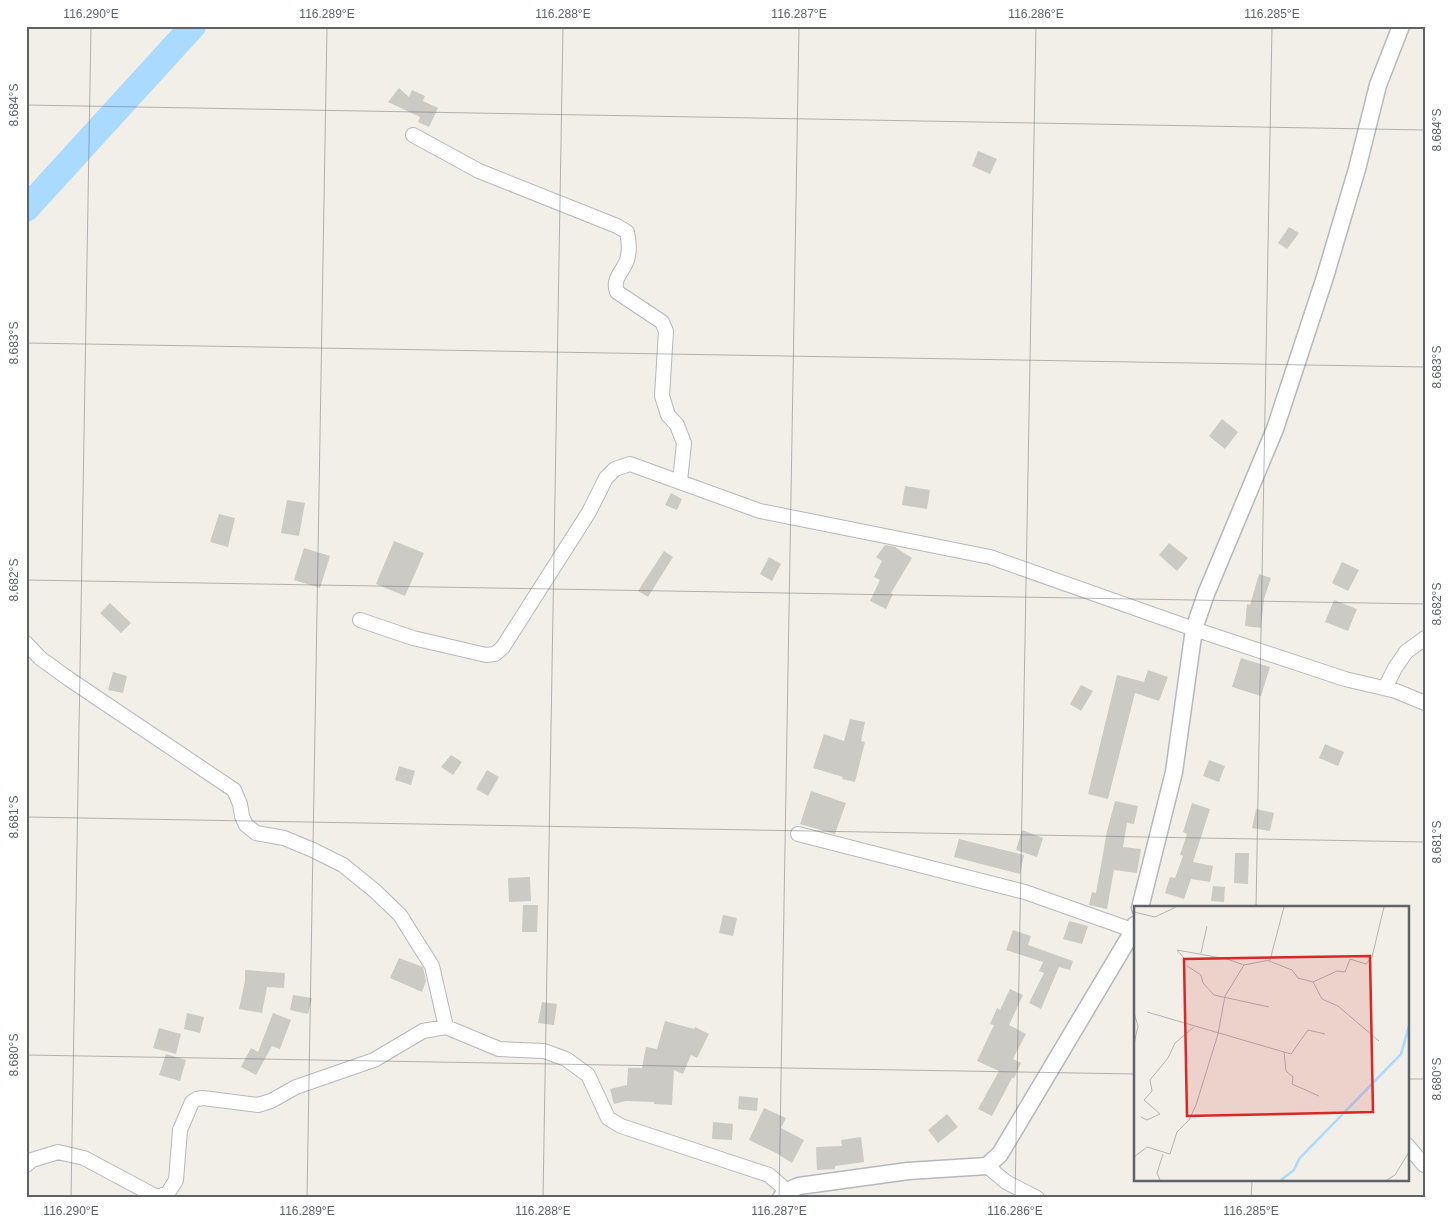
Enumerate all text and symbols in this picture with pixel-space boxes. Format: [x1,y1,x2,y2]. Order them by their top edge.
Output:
text: 116.290°E [63,7,119,21]
text: 116.289°E [299,7,355,21]
text: 116.288°E [535,7,591,21]
text: 116.287°E [771,7,827,21]
text: 116.286°E [1008,7,1064,21]
text: 116.285°E [1244,7,1300,21]
text: 8.684°S [7,84,21,126]
text: 8.684°S [1430,109,1444,151]
text: 8.683°S [7,322,21,364]
text: 8.683°S [1430,346,1444,388]
text: 8.682°S [7,559,21,601]
text: 8.682°S [1430,583,1444,625]
text: 8.681°S [7,796,21,838]
text: 8.681°S [1430,821,1444,863]
inset map [1134,906,1408,1182]
text: 8.680°S [7,1034,21,1076]
text: 8.680°S [1430,1058,1444,1100]
text: 116.290°E [43,1204,99,1218]
text: 116.289°E [279,1204,335,1218]
text: 116.288°E [515,1204,571,1218]
text: 116.287°E [751,1204,807,1218]
text: 116.286°E [987,1204,1043,1218]
text: 116.285°E [1223,1204,1279,1218]

